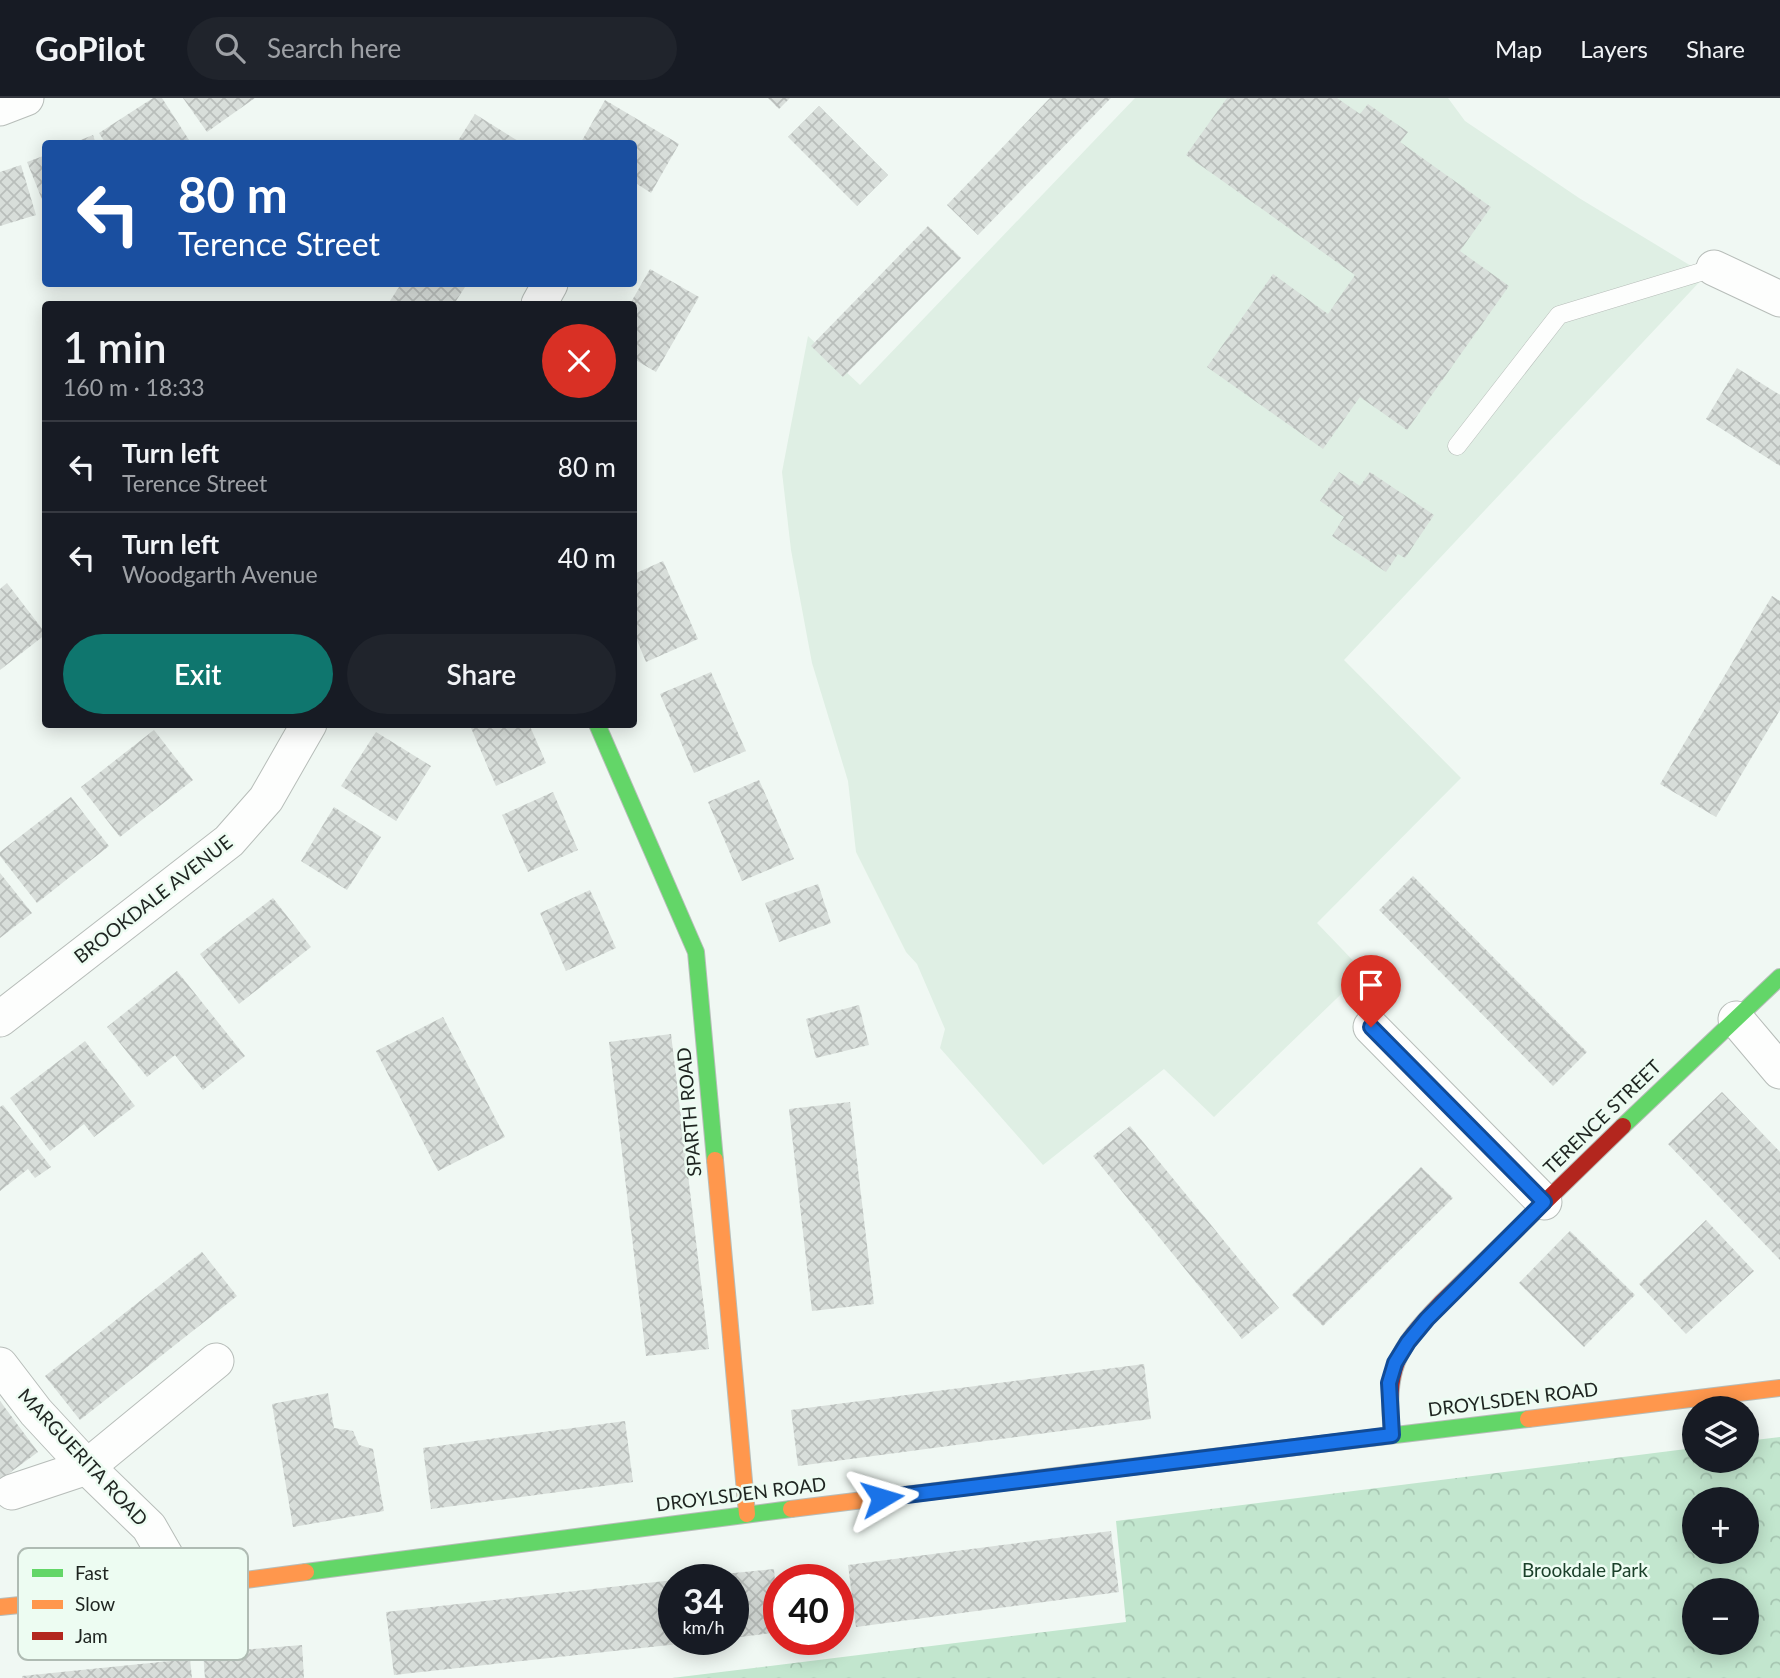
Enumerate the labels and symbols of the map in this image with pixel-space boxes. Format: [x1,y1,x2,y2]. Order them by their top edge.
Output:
street label: BROOKDALE AVENUE [69,830,236,967]
pin [1341,955,1401,1027]
street label: SPARTH ROAD [671,1046,706,1178]
street label: TERENCE STREET [1538,1055,1665,1179]
street label: DROYLSDEN ROAD [1426,1377,1599,1420]
street label: MARGUERITA ROAD [14,1383,153,1530]
position arrow [845,1461,919,1535]
street label: DROYLSDEN ROAD [654,1472,827,1515]
legend [18,1548,248,1660]
park label: Brookdale Park [1522,1558,1648,1581]
text: Fast [75,1561,109,1584]
speed limit sign: 40 [763,1564,854,1655]
text: Slow [75,1592,115,1615]
text: Jam [75,1624,108,1647]

